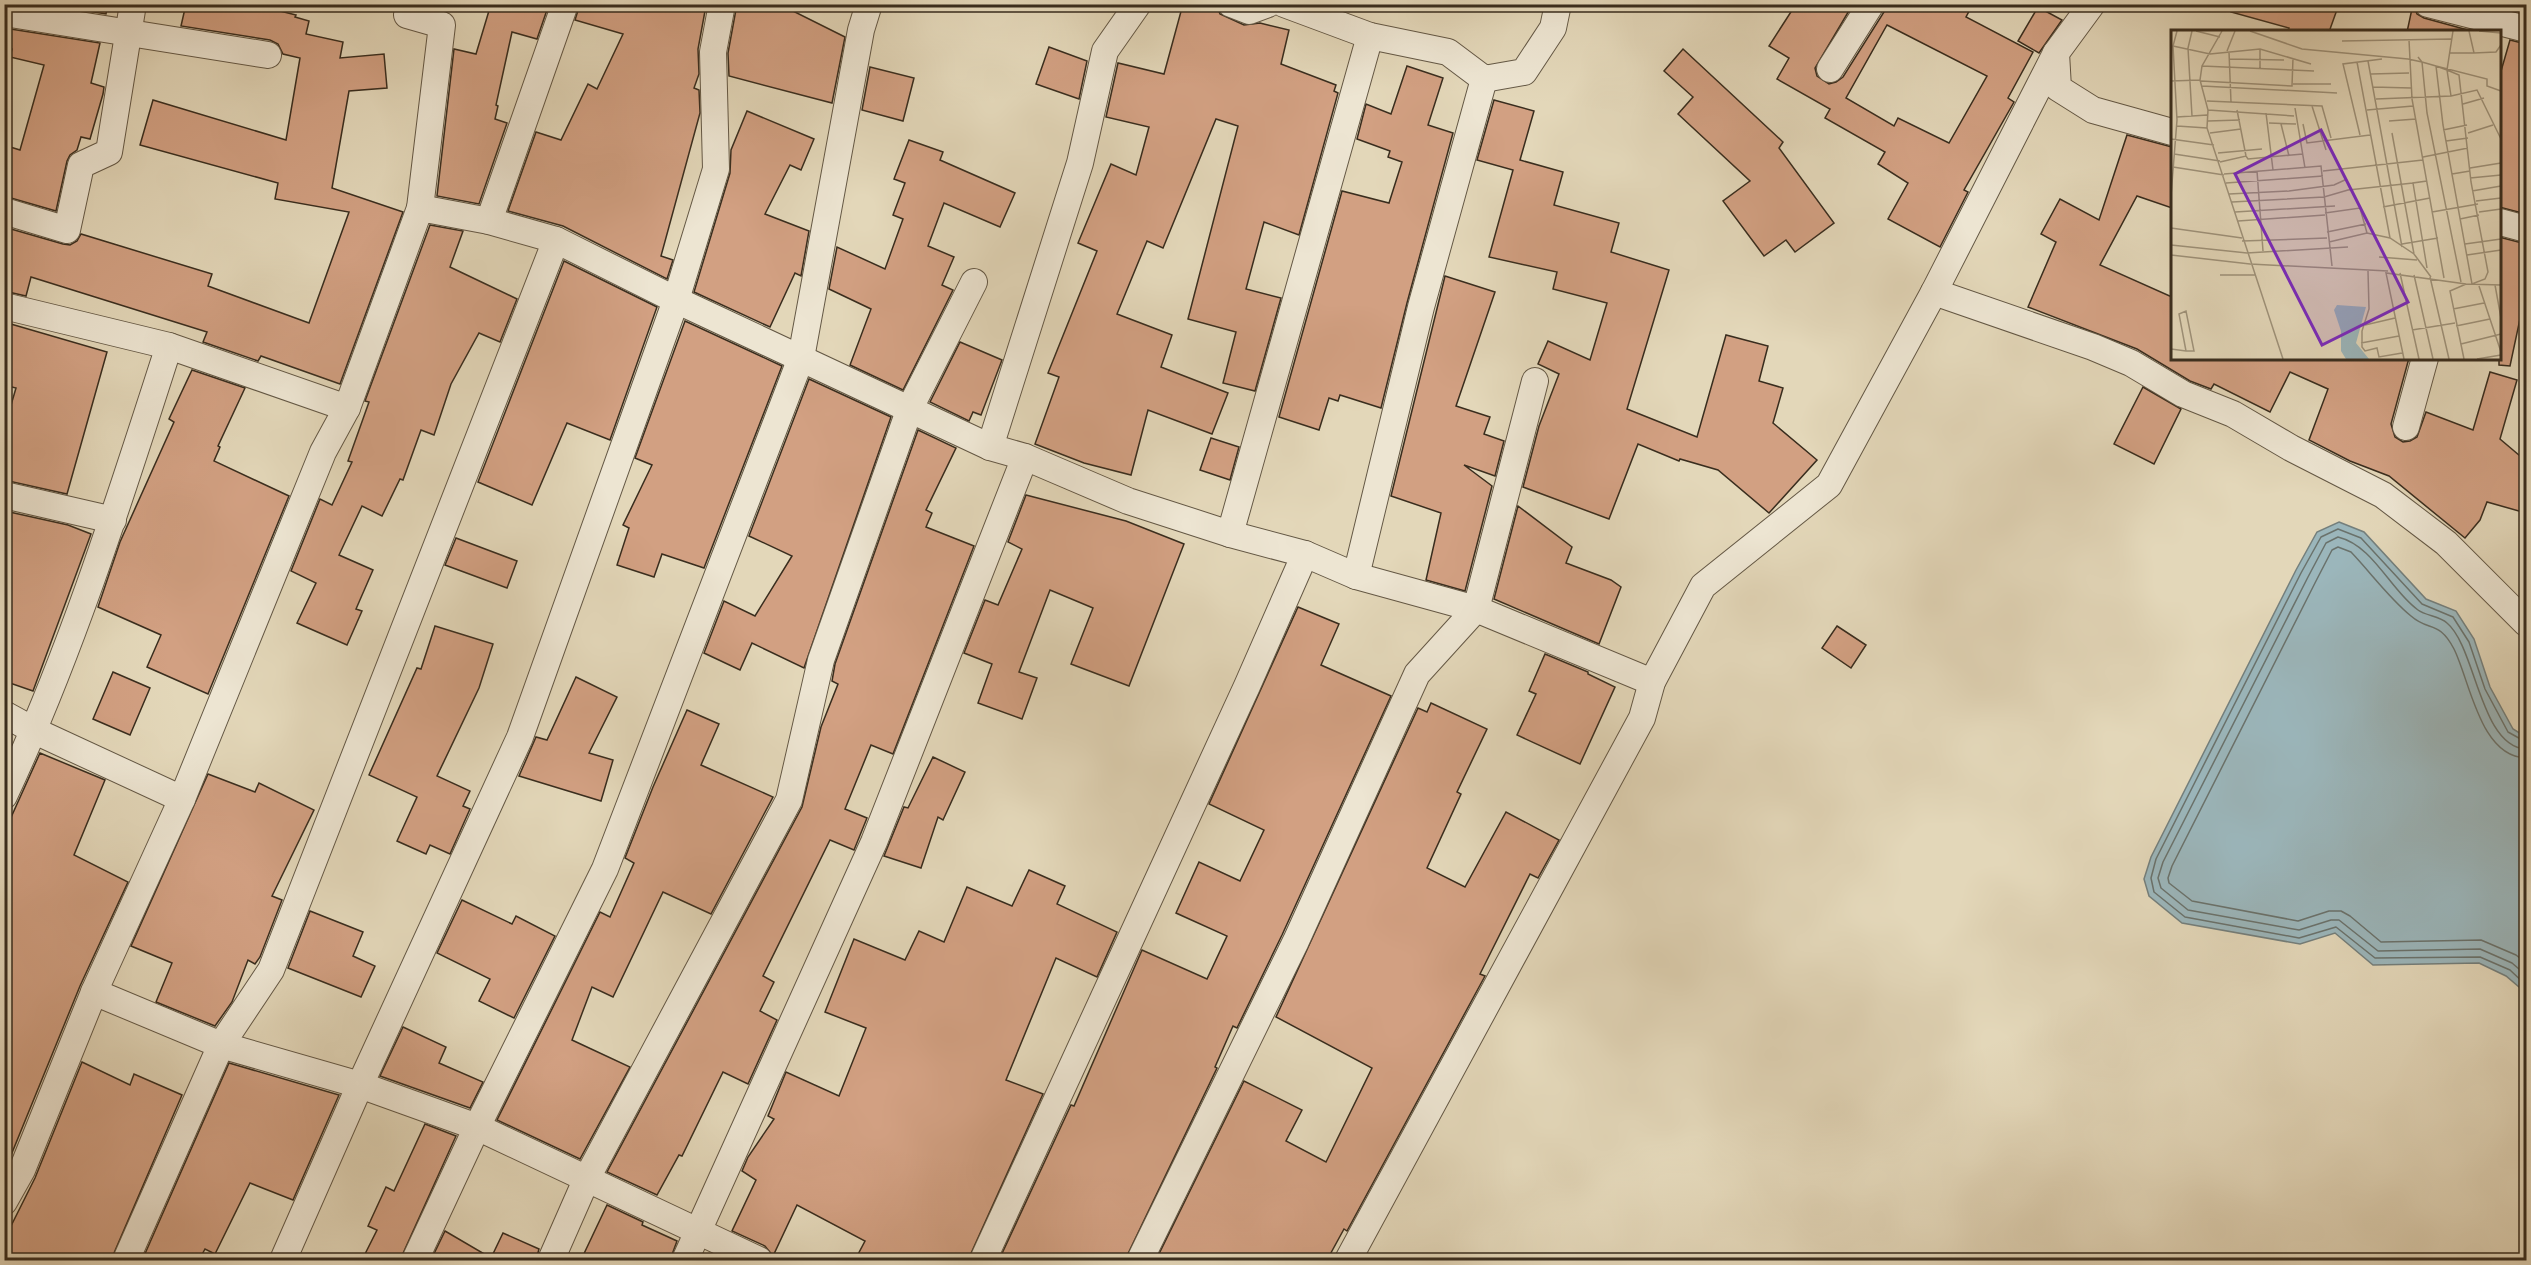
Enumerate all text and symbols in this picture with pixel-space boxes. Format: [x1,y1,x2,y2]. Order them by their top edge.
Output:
inset map [2171,30,2501,360]

